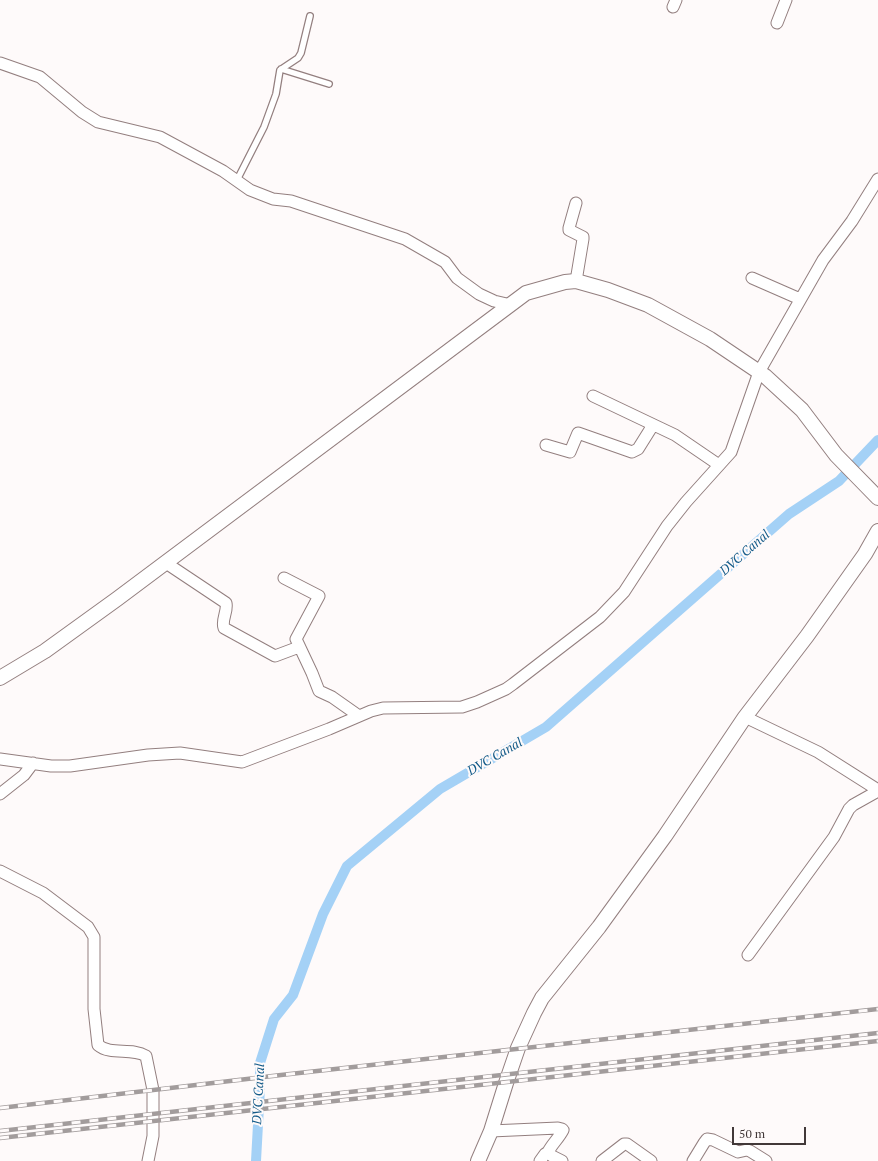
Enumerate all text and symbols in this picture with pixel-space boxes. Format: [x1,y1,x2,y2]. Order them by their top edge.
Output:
water label: DVC Canal [717,527,773,579]
water label: DVC Canal [465,735,525,779]
water label: DVC Canal [250,1063,268,1125]
scale bar [734,1119,808,1145]
text: 50 m [739,1126,765,1141]

